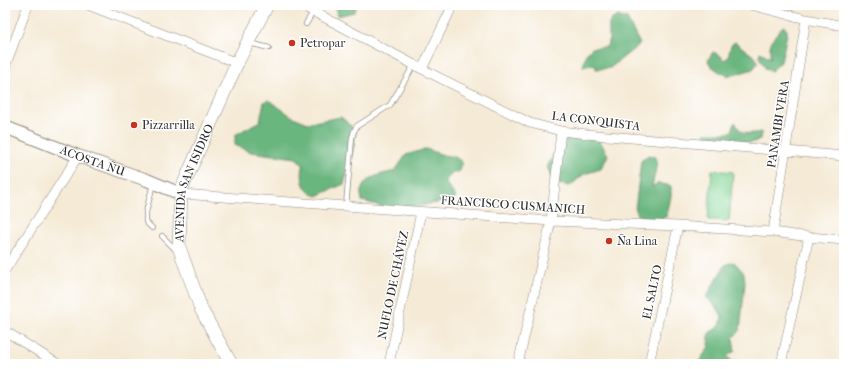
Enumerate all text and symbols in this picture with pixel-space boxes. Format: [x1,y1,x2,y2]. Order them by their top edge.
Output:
place label: Petropar [300,36,346,50]
marker: Petropar [287,38,297,48]
street label: PANAMBI VERA [764,79,792,169]
street label: LA CONQUISTA [551,109,641,133]
place label: Pizzarrilla [142,118,195,132]
marker: Pizzarrilla [129,120,139,130]
street label: AVENIDA SAN ISIDRO [172,122,216,243]
street label: ACOSTA ÑU [57,142,128,179]
street label: FRANCISCO CUSMANICH [440,193,586,217]
street label: NUFLO DE CHÁVEZ [374,229,411,341]
place label: Ña Lina [617,234,658,248]
marker: Ña Lina [604,236,614,246]
street label: EL SALTO [639,263,665,321]

